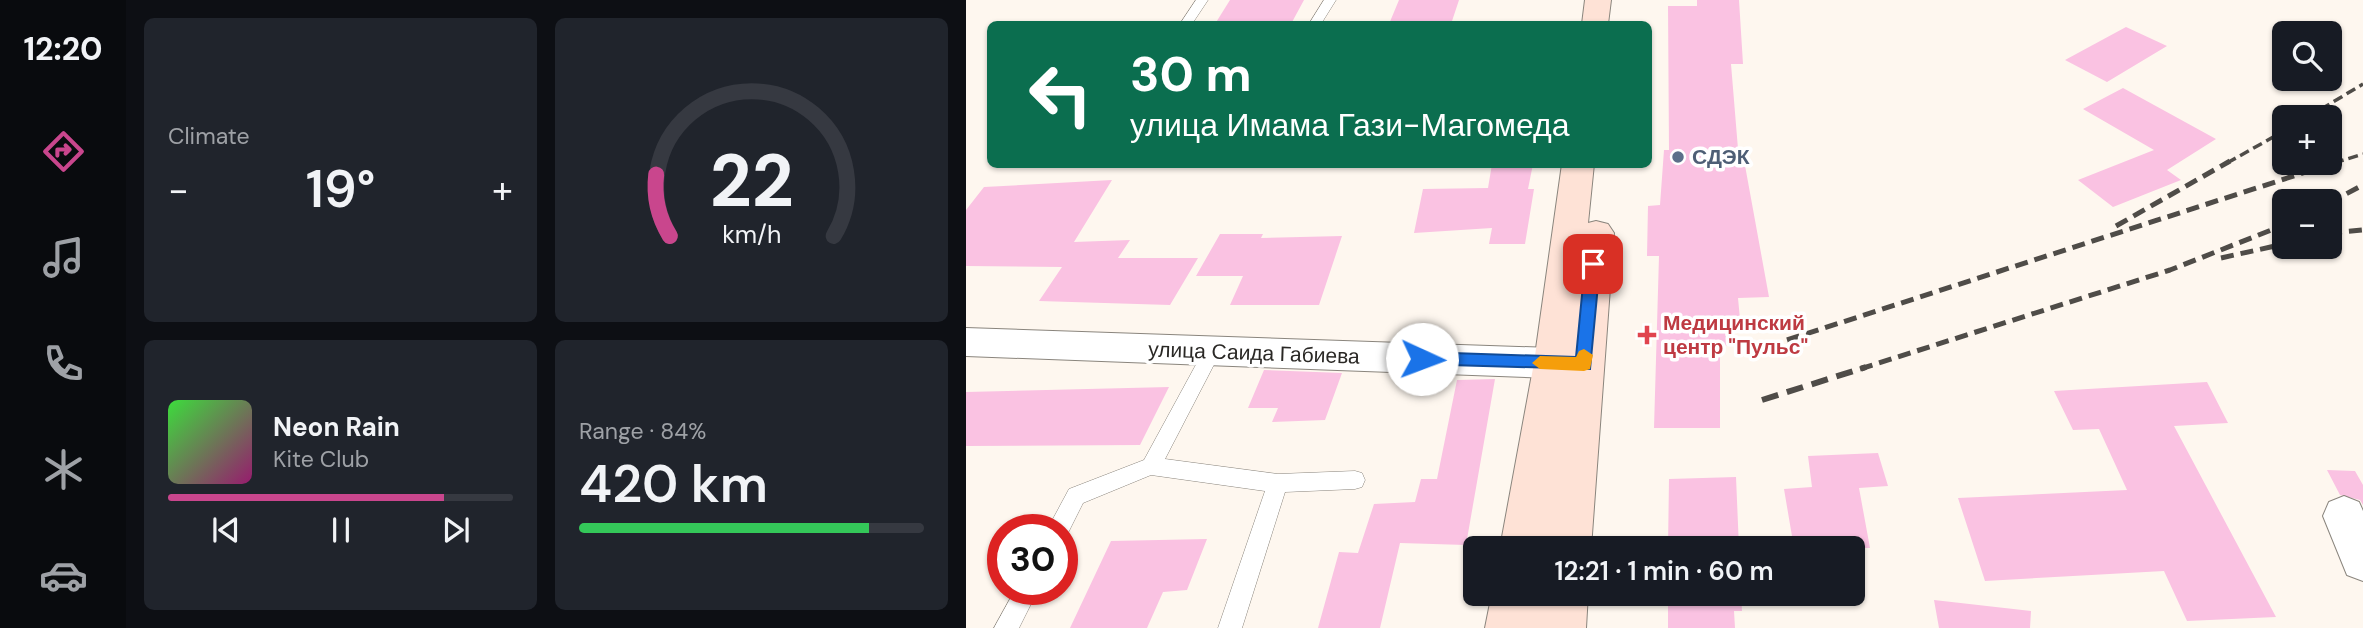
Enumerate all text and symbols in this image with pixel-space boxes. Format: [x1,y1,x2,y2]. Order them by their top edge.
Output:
map controls [2272,21,2342,259]
button: search [2272,21,2342,91]
text: 12:20 [23,28,103,70]
text: 30 m [1130,42,1252,106]
icon: left [1015,49,1106,140]
text: улица Имама Гази-Магомеда [1130,104,1570,146]
button: + [2272,105,2342,175]
text: Climate [168,121,250,151]
icon: directions [39,127,88,176]
text: 22 [709,134,794,229]
place label: СДЭК [1692,143,1750,171]
marker: СДЭК [1670,149,1686,165]
text: 19° [306,155,375,223]
text: − [168,165,189,215]
text: + [492,165,513,215]
button: − [2272,189,2342,259]
text: km/h [722,218,781,251]
icon: music [39,233,88,282]
pin [1563,234,1623,294]
icon: arrive [1574,245,1612,283]
place label: Медицинский центр "Пульс" [1663,309,1808,361]
position arrow [1385,322,1459,396]
marker: Медицинский центр "Пульс" [1637,325,1657,345]
street label: улица Саида Габиева [1148,335,1361,371]
icon: phone [39,339,88,388]
text: Neon Rain [273,410,400,444]
text: Range · 84% [579,416,706,446]
text: Kite Club [273,444,369,474]
icon: climate [39,445,88,494]
text: 420 km [579,450,768,518]
icon: previous [207,511,245,549]
icon: pause [322,511,360,549]
icon: next [437,511,475,549]
speed limit sign: 30 [987,514,1078,605]
icon: car [39,551,88,600]
text: 12:21 · 1 min · 60 m [1554,554,1774,588]

